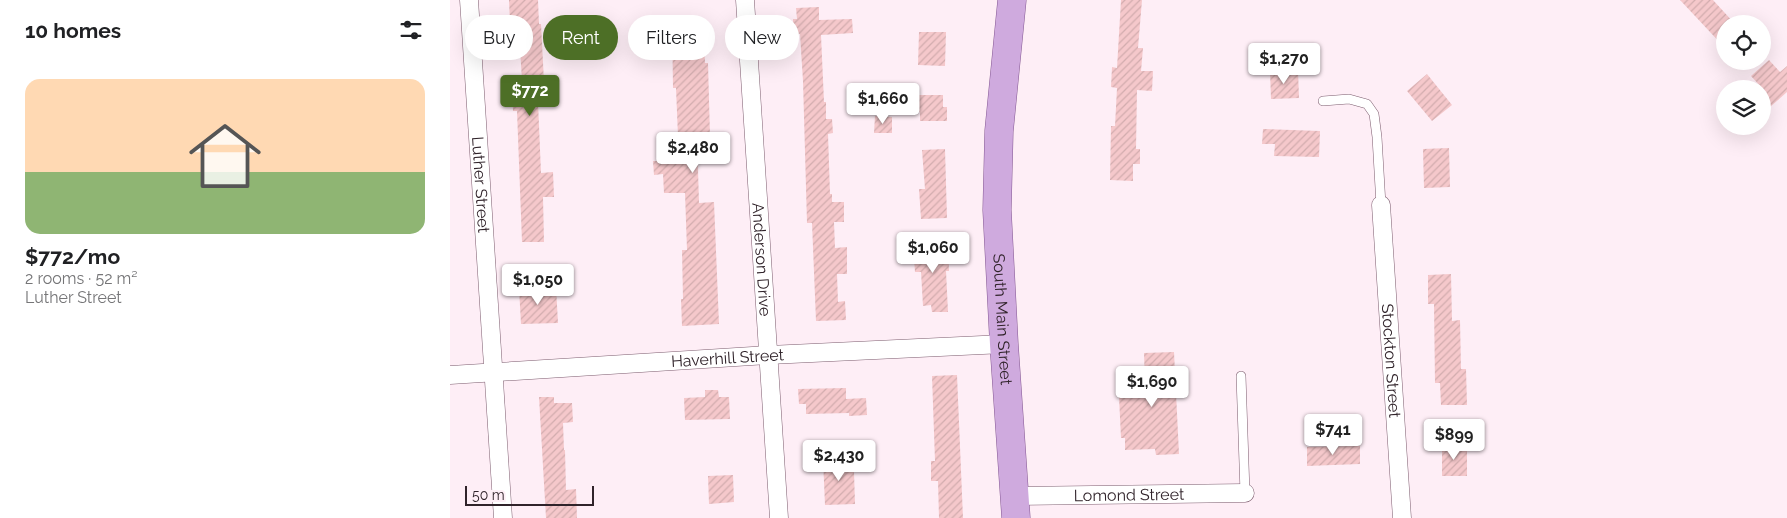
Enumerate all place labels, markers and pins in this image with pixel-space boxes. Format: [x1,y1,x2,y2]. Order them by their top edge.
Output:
pin: $1,270 [1243,42,1325,85]
pin: $772 [500,74,560,117]
pin: $1,660 [842,82,924,125]
pin: $2,480 [652,132,734,174]
pin: $1,060 [892,232,974,274]
pin: $1,050 [497,264,579,306]
pin: $1,690 [1111,366,1193,408]
pin: $741 [1303,414,1363,456]
pin: $899 [1424,418,1484,461]
pin: $2,430 [798,440,880,482]

